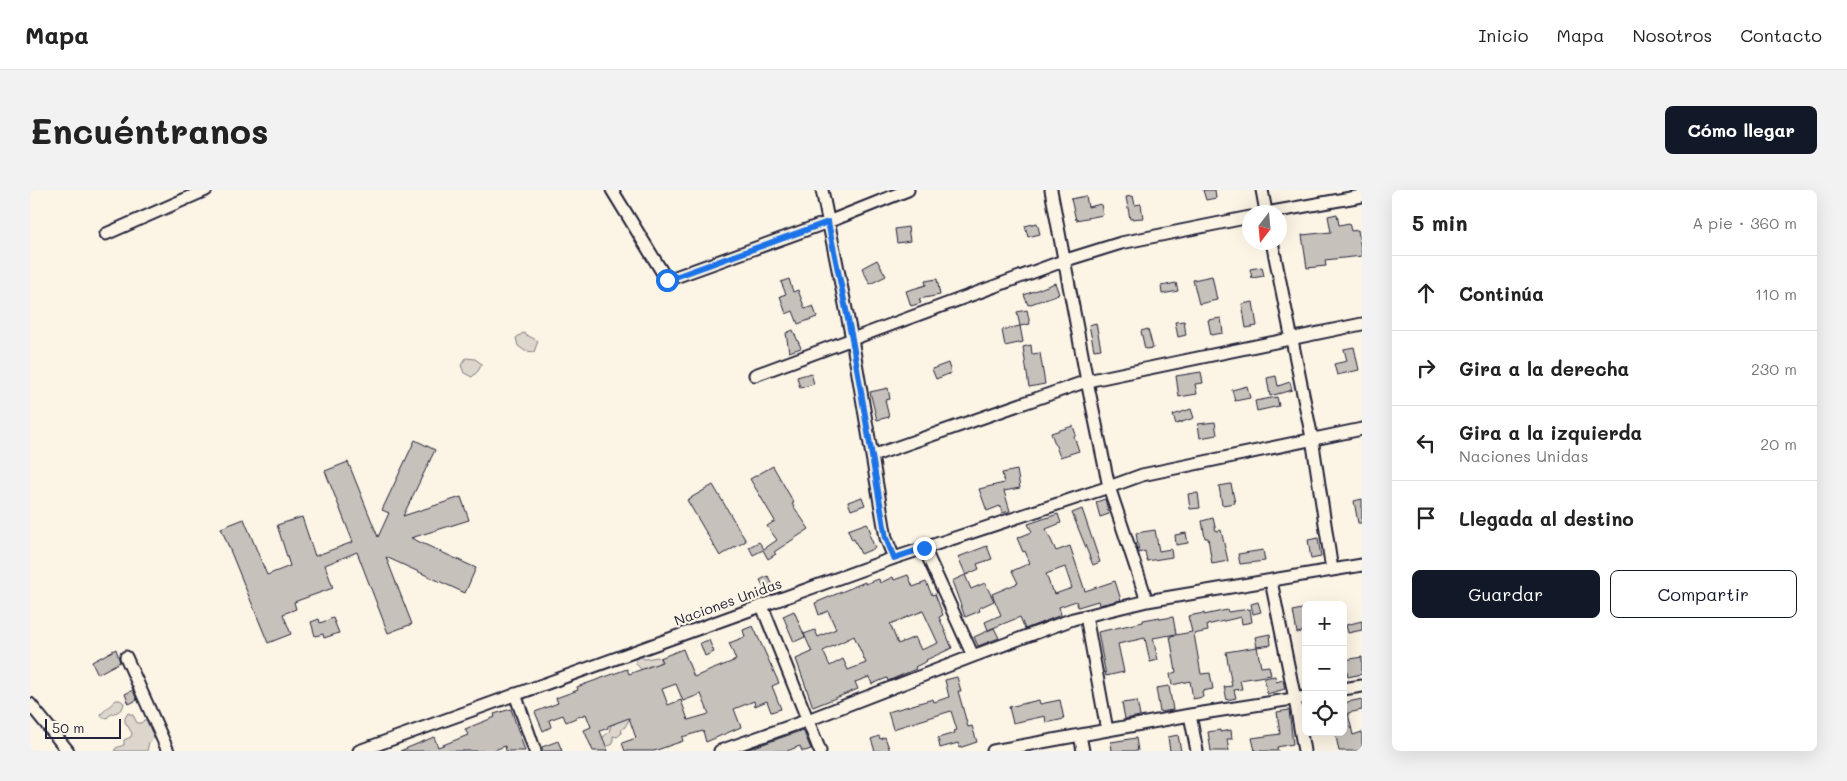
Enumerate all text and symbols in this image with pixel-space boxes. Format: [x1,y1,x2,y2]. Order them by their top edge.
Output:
text: Mapa [25,19,89,50]
text: Inicio [1478,23,1529,47]
text: Mapa [1557,23,1604,47]
text: Nosotros [1632,23,1712,47]
text: Contacto [1740,23,1822,47]
button: Cómo llegar [1665,106,1817,154]
text: Encuéntranos [30,107,269,153]
north arrow [1242,205,1287,250]
text: 5 min [1412,209,1468,236]
text: A pie · 360 m [1692,212,1797,233]
route start [656,269,679,292]
icon: ahead [1412,279,1440,307]
text: Continúa [1459,281,1544,306]
text: 110 m [1755,283,1797,304]
icon: right [1412,354,1440,382]
text: Gira a la derecha [1459,356,1629,381]
text: 230 m [1751,358,1797,379]
text: Gira a la izquierda [1459,420,1642,445]
icon: left [1412,429,1440,457]
text: 20 m [1760,433,1797,454]
text: Naciones Unidas [1459,445,1589,466]
icon: arrive [1412,504,1440,532]
text: Llegada al destino [1459,506,1634,531]
route end [913,537,936,560]
button: Guardar [1412,570,1600,618]
button: Compartir [1610,570,1797,618]
street label: Naciones Unidas [671,573,784,630]
map controls [1302,601,1347,736]
button: + [1302,601,1347,646]
button: − [1302,646,1347,691]
button: locate [1302,691,1347,736]
scale bar [45,716,121,739]
text: 50 m [52,718,84,737]

